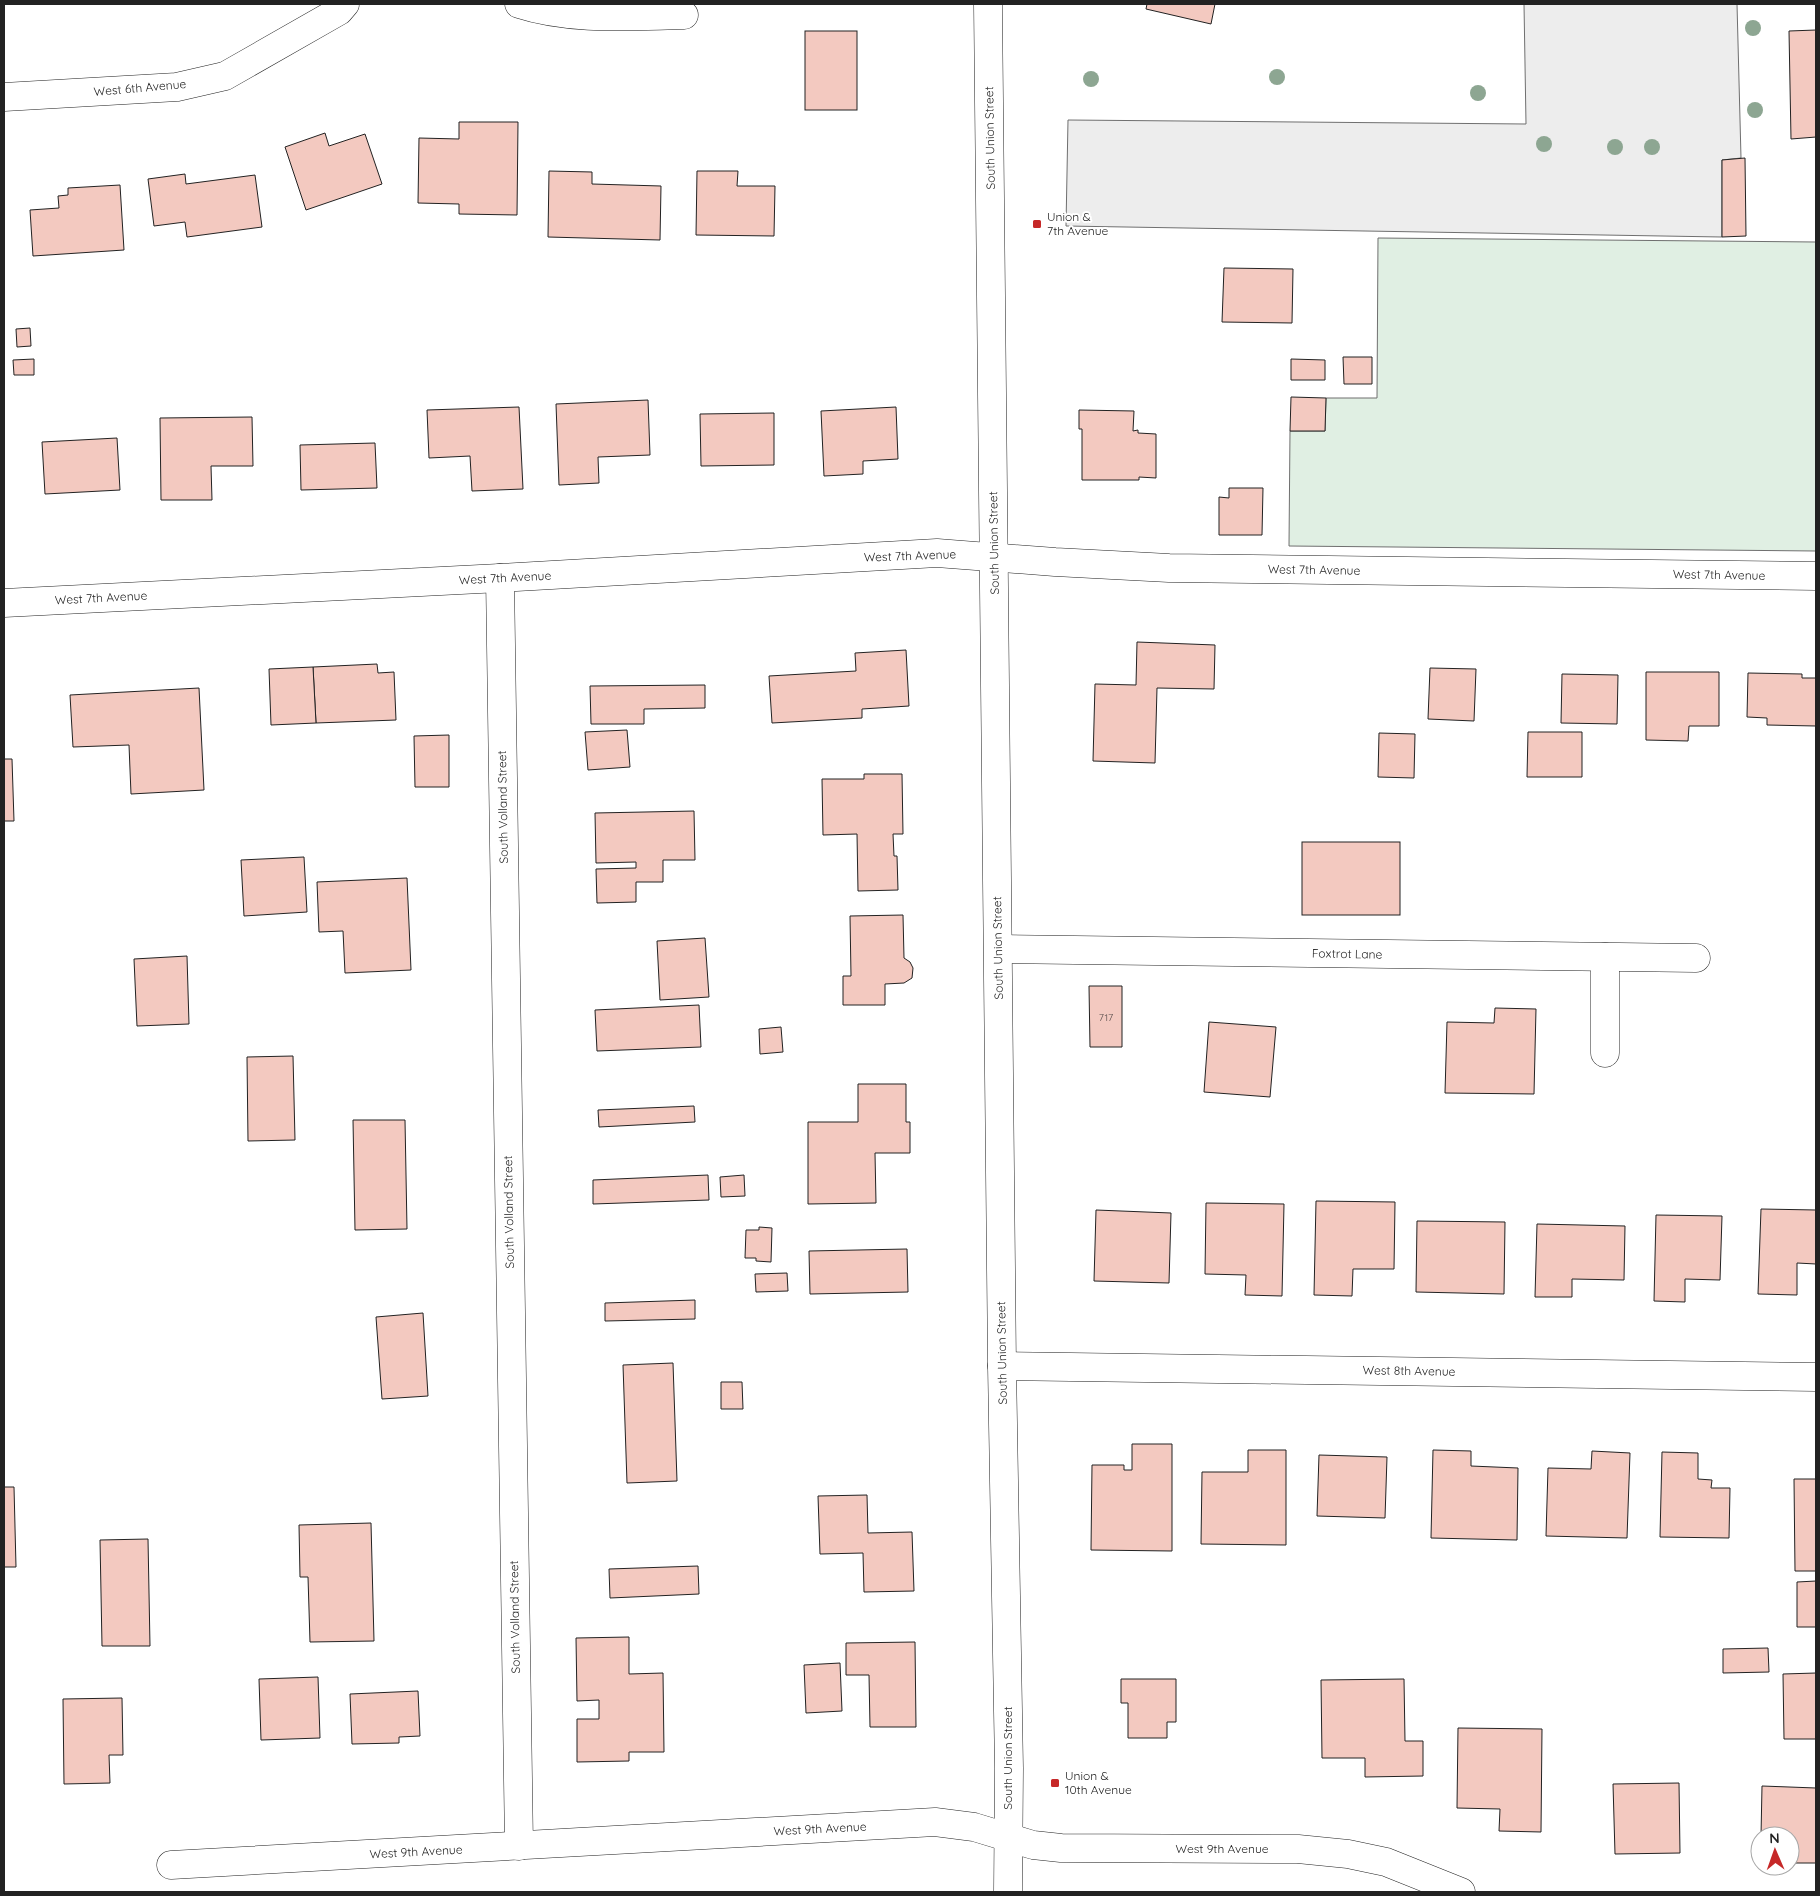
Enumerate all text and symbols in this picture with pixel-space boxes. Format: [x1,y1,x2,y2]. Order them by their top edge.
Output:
street label: West 6th Avenue [93,76,187,99]
street label: South Union Street [981,86,998,190]
place label: Union & 7th Avenue [1047,209,1109,238]
marker: Union & 7th Avenue [1031,218,1043,230]
street label: South Union Street [985,491,1002,595]
street label: West 7th Avenue [863,546,957,565]
street label: West 7th Avenue [1268,561,1361,578]
street label: West 7th Avenue [1673,566,1766,583]
street label: West 7th Avenue [458,568,552,587]
street label: West 7th Avenue [54,588,148,607]
street label: South Volland Street [494,750,511,864]
street label: South Union Street [989,896,1006,1000]
street label: Foxtrot Lane [1312,945,1383,962]
house number: 717 [1099,1011,1113,1024]
street label: South Volland Street [500,1155,517,1269]
street label: South Union Street [993,1301,1010,1405]
street label: West 8th Avenue [1362,1362,1456,1379]
street label: South Volland Street [506,1560,523,1674]
street label: South Union Street [1000,1706,1015,1810]
place label: Union & 10th Avenue [1065,1768,1132,1797]
marker: Union & 10th Avenue [1049,1777,1061,1789]
street label: West 9th Avenue [773,1819,867,1838]
north arrow [1750,1826,1800,1876]
text: N [1769,1829,1780,1847]
street label: West 9th Avenue [1175,1841,1269,1856]
street label: West 9th Avenue [369,1842,463,1861]

